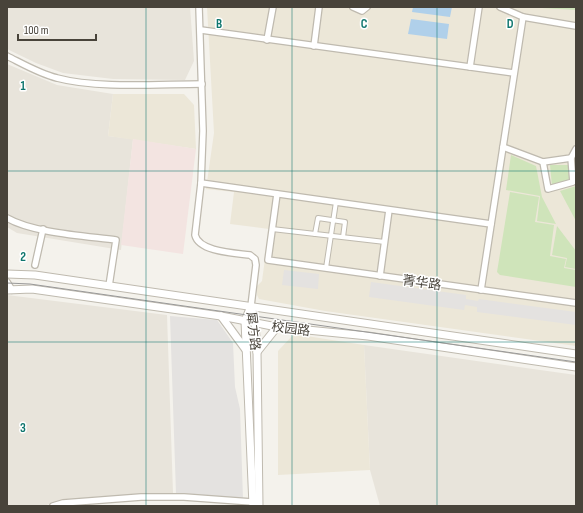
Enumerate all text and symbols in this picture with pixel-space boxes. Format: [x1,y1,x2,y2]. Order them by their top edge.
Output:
scale bar [18,16,96,42]
text: B [216,16,222,32]
text: C [361,16,368,32]
text: D [507,16,514,32]
text: 100 m [24,23,49,38]
text: 1 [20,78,26,94]
text: 2 [20,249,26,265]
street label: 菁华路 [401,272,442,294]
street label: 犀方路 [243,311,263,351]
street label: 校园路 [271,319,311,339]
text: 3 [20,420,26,436]

